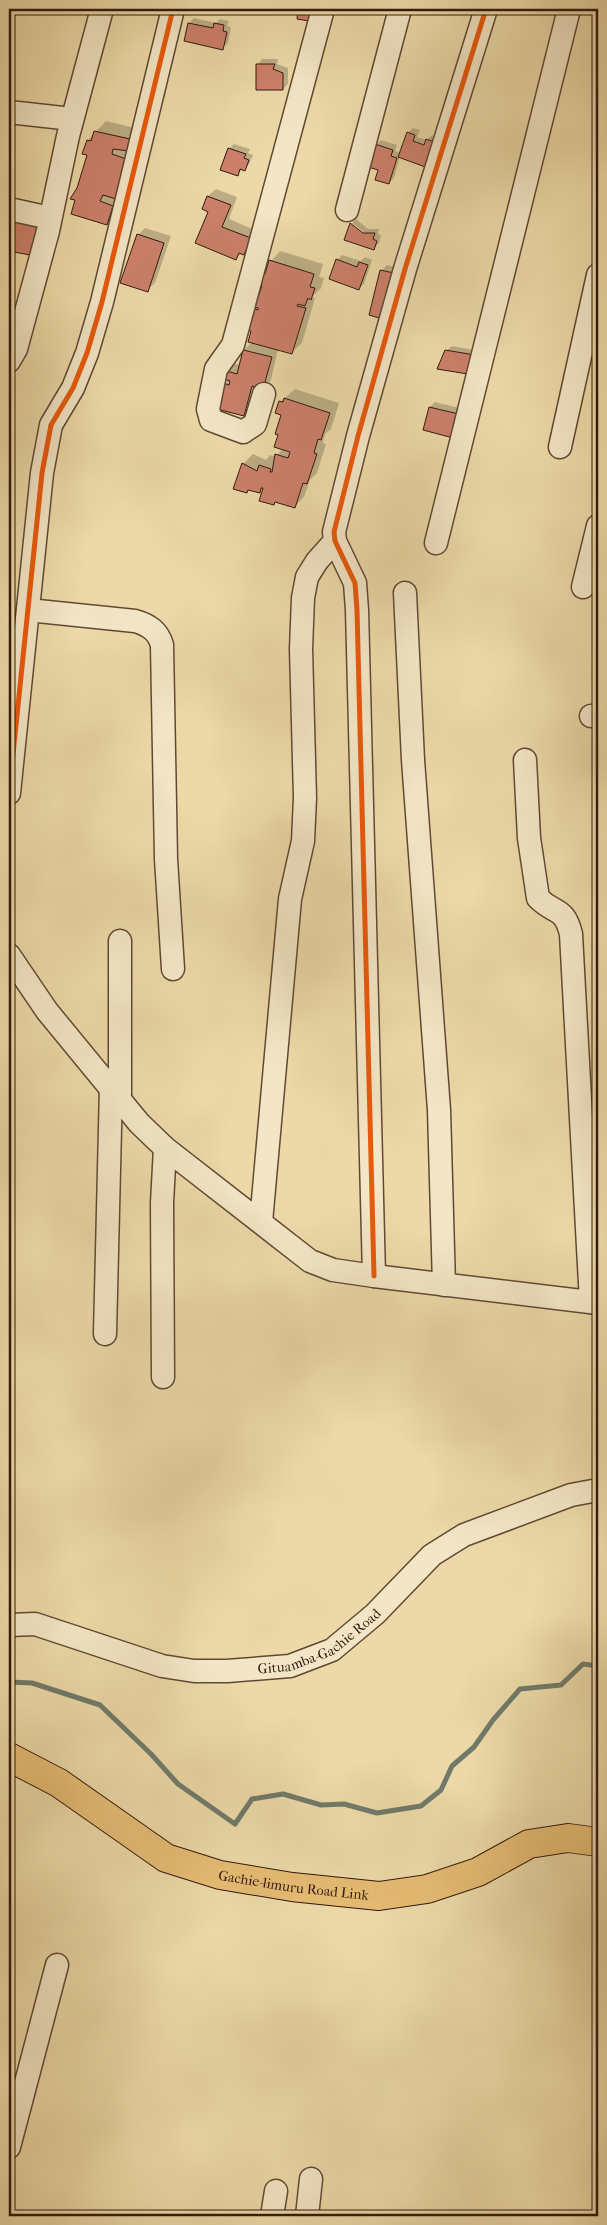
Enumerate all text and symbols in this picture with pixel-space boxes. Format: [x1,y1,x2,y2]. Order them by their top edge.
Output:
street label: Gituamba-Gachie Road [257,1605,385,1677]
street label: Gachie-limuru Road Link [217,1866,370,1903]

